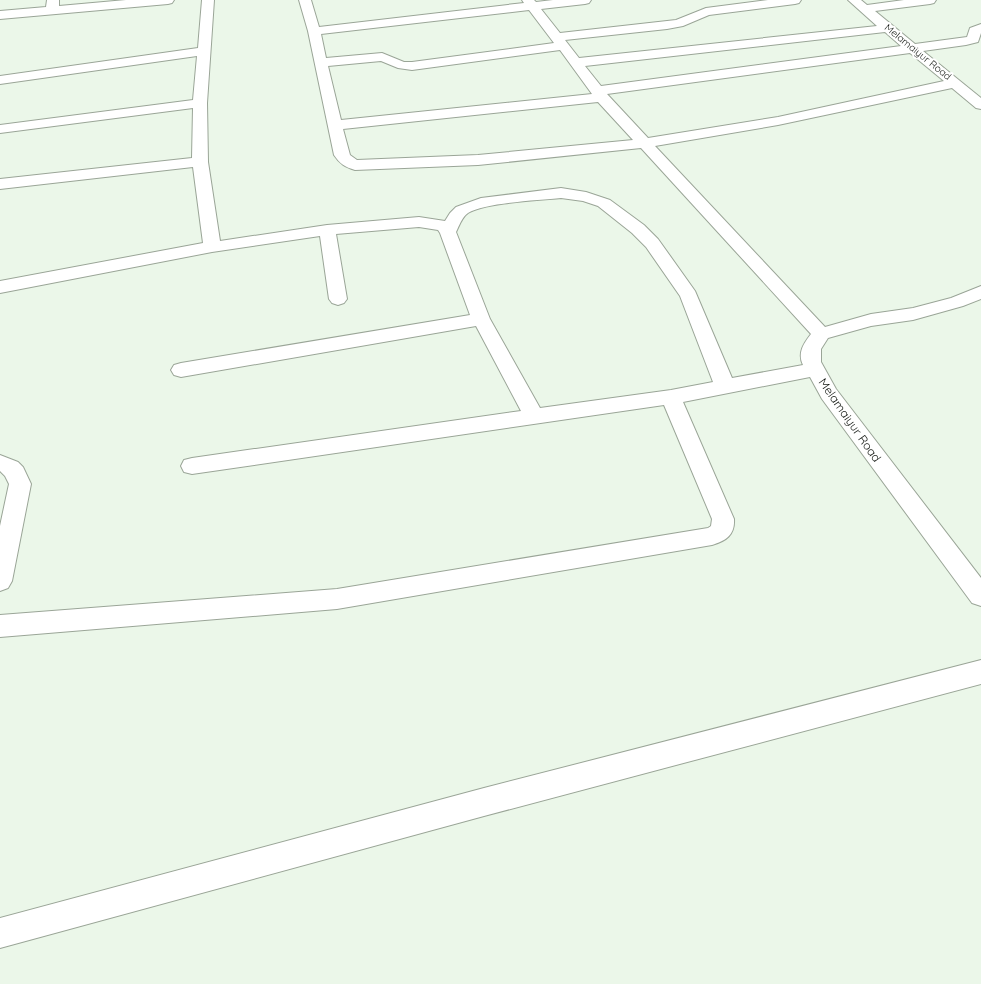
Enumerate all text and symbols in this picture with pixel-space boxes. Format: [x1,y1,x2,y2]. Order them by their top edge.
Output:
street label: Melamaiyur Road [882,21,954,83]
street label: Melamaiyur Road [816,375,884,465]

